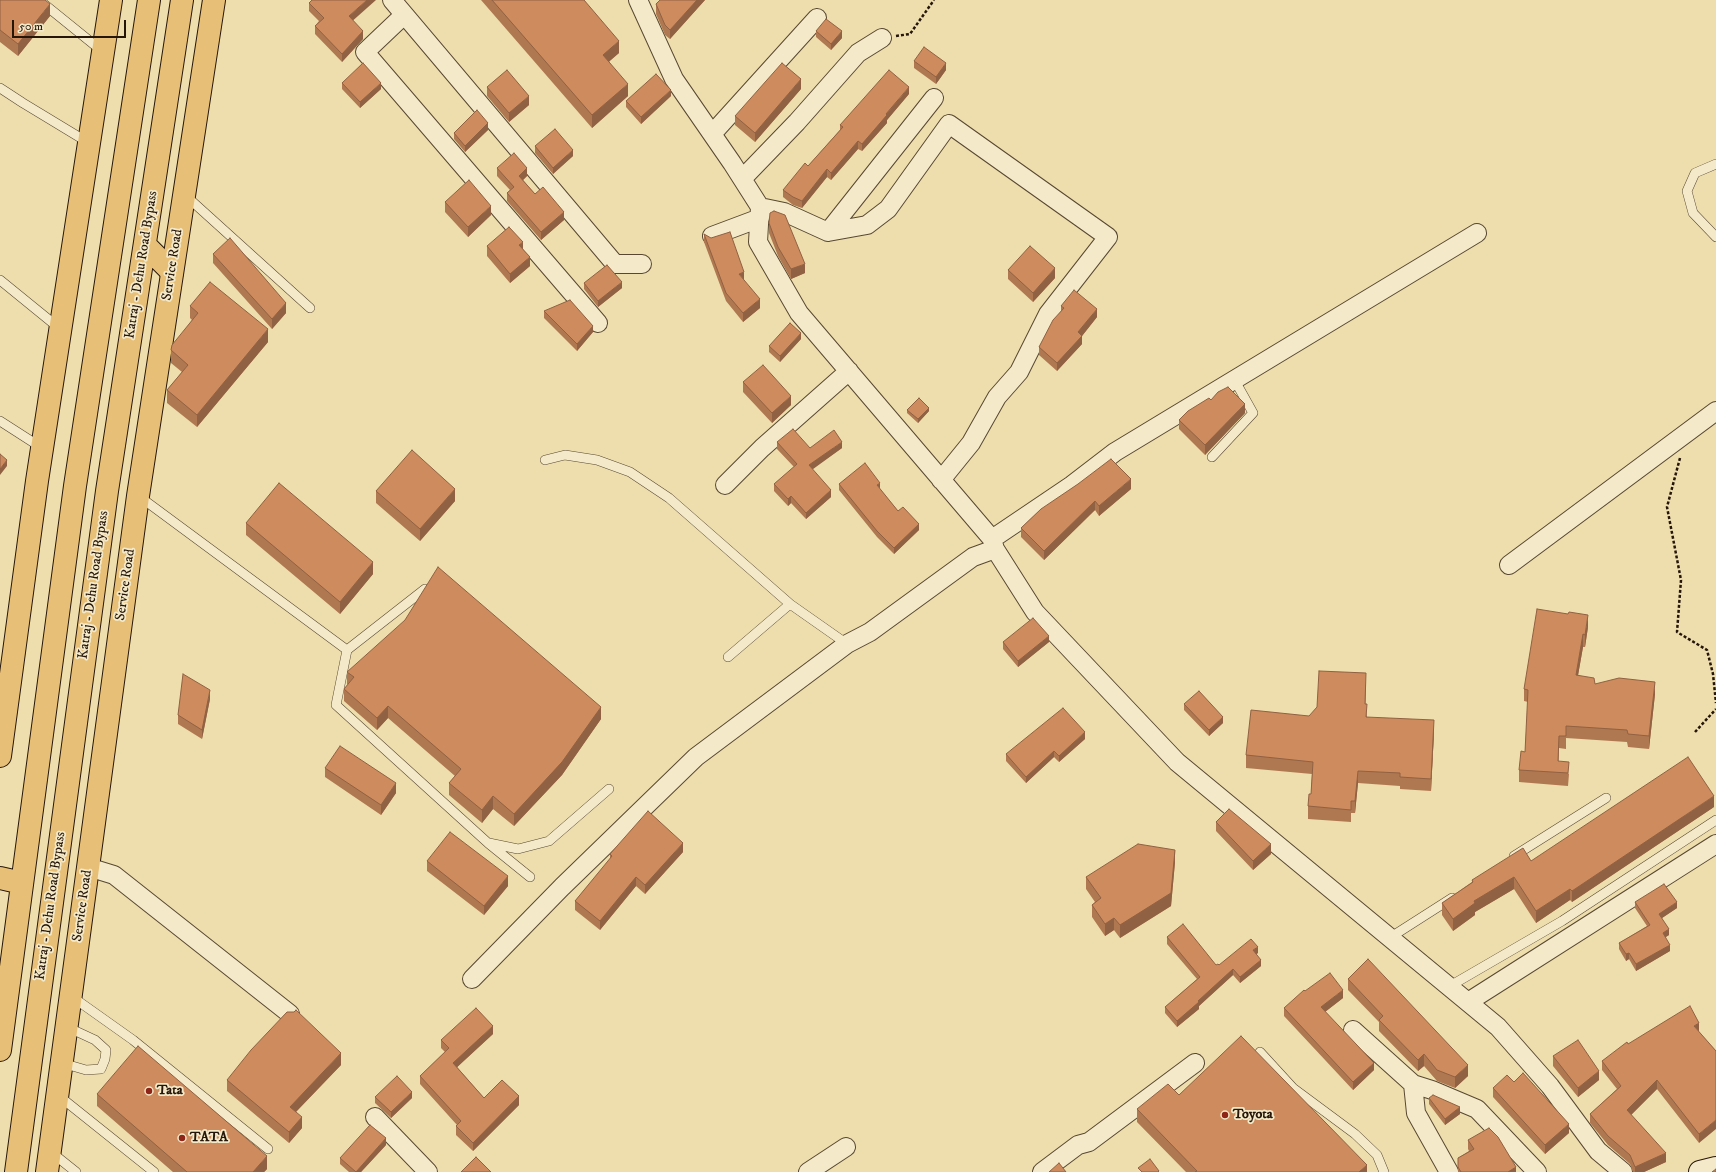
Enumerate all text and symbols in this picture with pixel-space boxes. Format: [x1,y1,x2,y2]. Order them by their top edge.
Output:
scale bar [14,12,128,38]
text: 50 m [19,19,43,34]
street label: Katraj - Dehu Road Bypass [122,190,162,340]
street label: Service Road [159,228,187,302]
street label: Katraj - Dehu Road Bypass [75,510,113,660]
street label: Service Road [113,548,139,622]
street label: Katraj - Dehu Road Bypass [32,831,70,981]
street label: Service Road [70,869,96,943]
place label: Tata [157,1083,183,1099]
marker: Tata [144,1086,154,1096]
place label: Toyota [1233,1107,1273,1123]
marker: Toyota [1220,1110,1230,1120]
place label: TATA [190,1130,228,1146]
marker: TATA [177,1133,187,1143]

